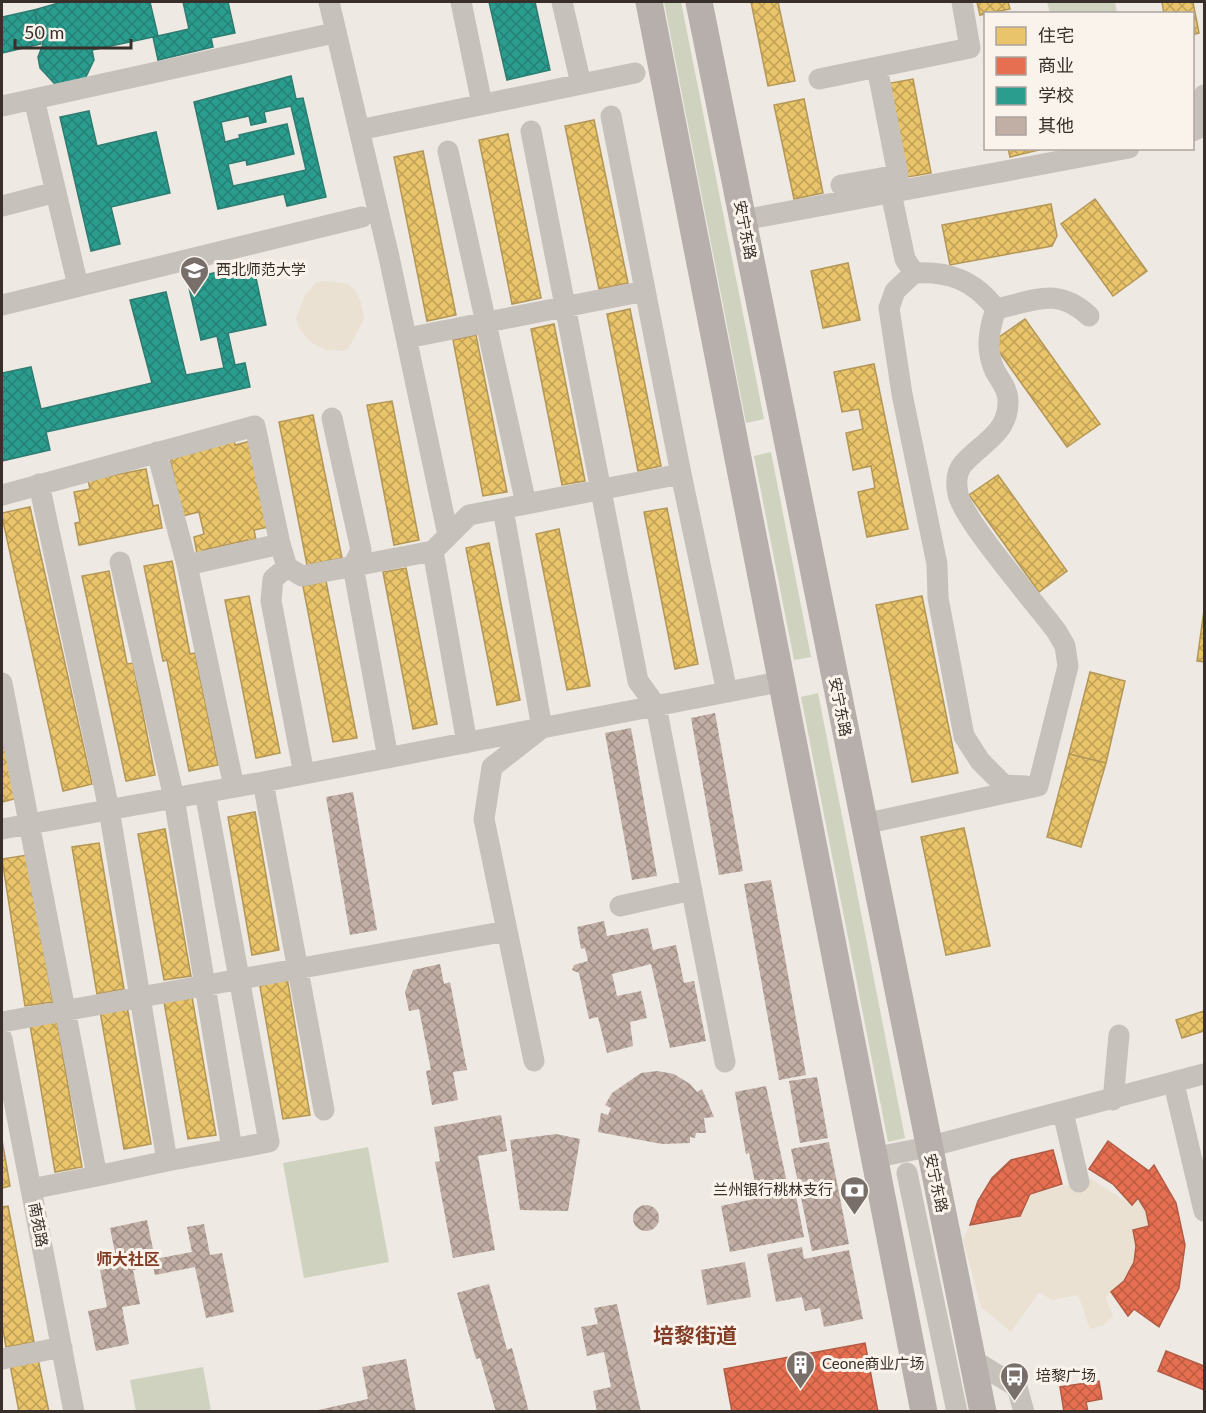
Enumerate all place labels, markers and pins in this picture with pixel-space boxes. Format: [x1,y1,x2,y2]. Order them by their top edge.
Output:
school or university icon: 西北师范大学 [179,254,211,296]
place label: 西北师范大学 [216,260,306,278]
bank icon: 兰州银行桃林支行 [838,1174,870,1216]
place label: 兰州银行桃林支行 [713,1180,833,1198]
building icon: Ceone商业广场 [785,1348,817,1390]
place label: Ceone商业广场 [822,1354,925,1372]
bus stop icon: 培黎广场 [999,1360,1031,1402]
place label: 培黎广场 [1036,1366,1096,1384]

